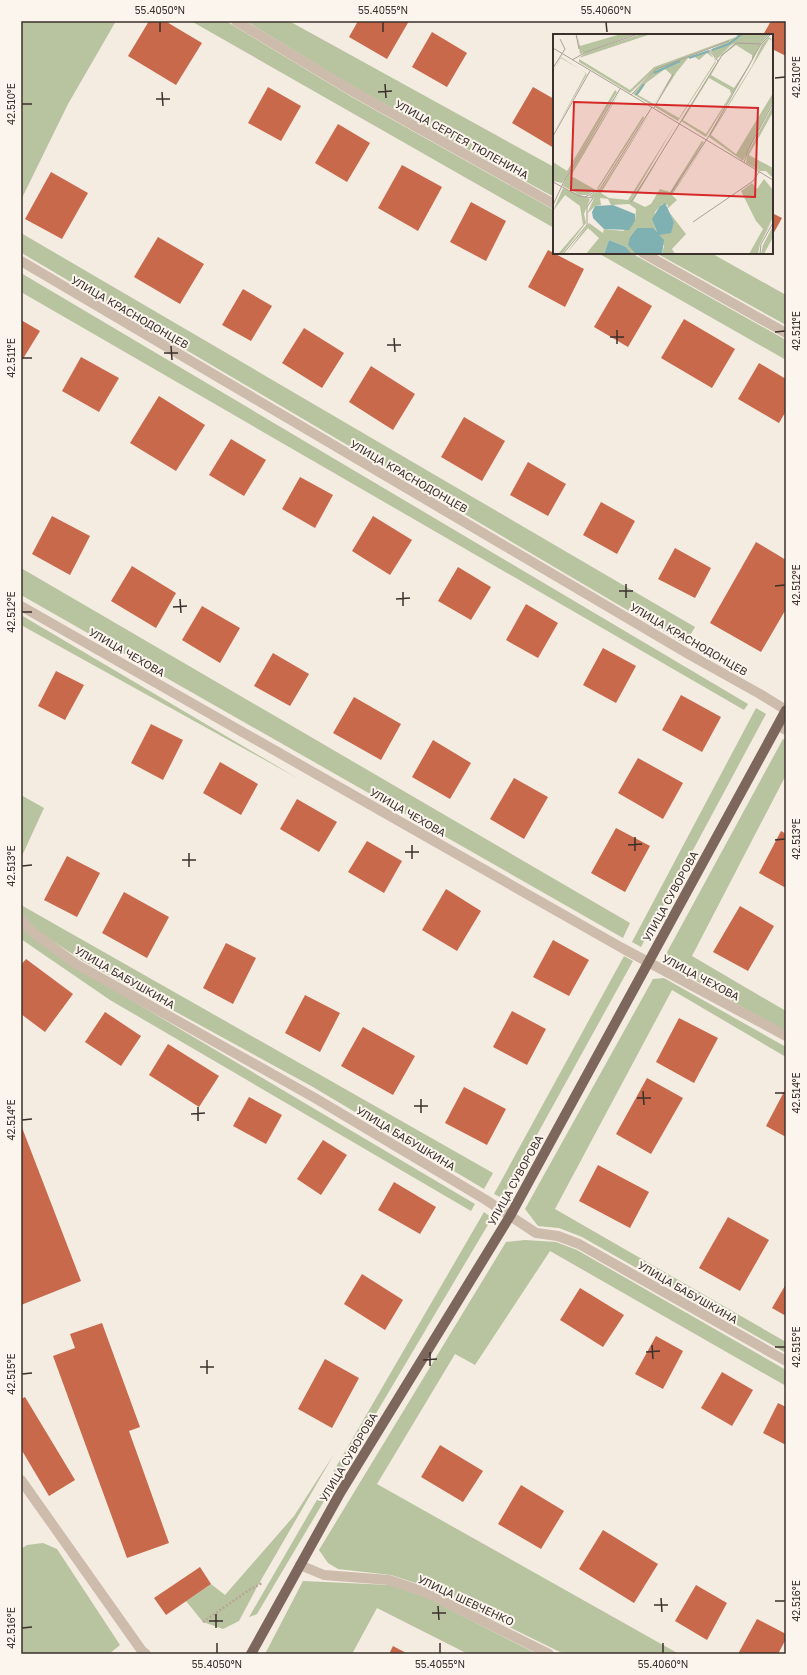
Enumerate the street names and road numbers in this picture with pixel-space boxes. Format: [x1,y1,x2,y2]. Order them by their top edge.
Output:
street label: УЛИЦА СЕРГЕЯ ТЮЛЕНИНА [393,97,532,182]
street label: УЛИЦА КРАСНОДОНЦЕВ [69,273,191,351]
street label: УЛИЦА КРАСНОДОНЦЕВ [348,437,470,515]
street label: УЛИЦА КРАСНОДОНЦЕВ [628,600,750,678]
street label: УЛИЦА ЧЕХОВА [87,625,168,679]
street label: УЛИЦА ЧЕХОВА [368,785,449,839]
street label: УЛИЦА СУВОРОВА [640,848,701,944]
street label: УЛИЦА БАБУШКИНА [73,943,178,1011]
street label: УЛИЦА ЧЕХОВА [660,951,742,1003]
street label: УЛИЦА БАБУШКИНА [354,1103,458,1173]
street label: УЛИЦА СУВОРОВА [485,1132,546,1228]
street label: УЛИЦА БАБУШКИНА [636,1258,741,1326]
street label: УЛИЦА СУВОРОВА [316,1410,380,1504]
street label: УЛИЦА ШЕВЧЕНКО [416,1572,516,1628]

